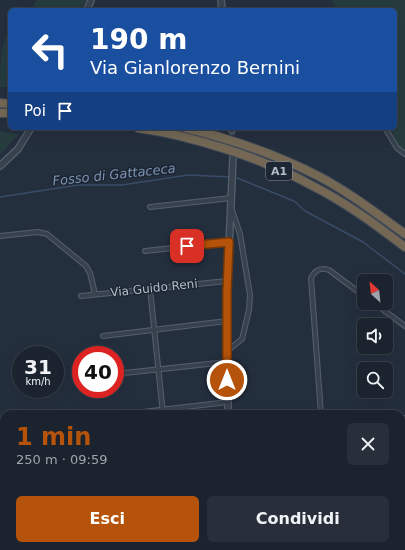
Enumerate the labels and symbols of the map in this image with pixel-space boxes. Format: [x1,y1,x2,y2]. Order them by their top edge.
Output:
water label: Fosso di Gattaceca [52,161,176,188]
road number: A1 [266,162,292,180]
pin [170,229,204,263]
north arrow [357,274,393,310]
street label: Via Guido Reni [110,276,198,300]
speed limit sign: 40 [72,346,124,398]
position arrow [206,359,248,401]

